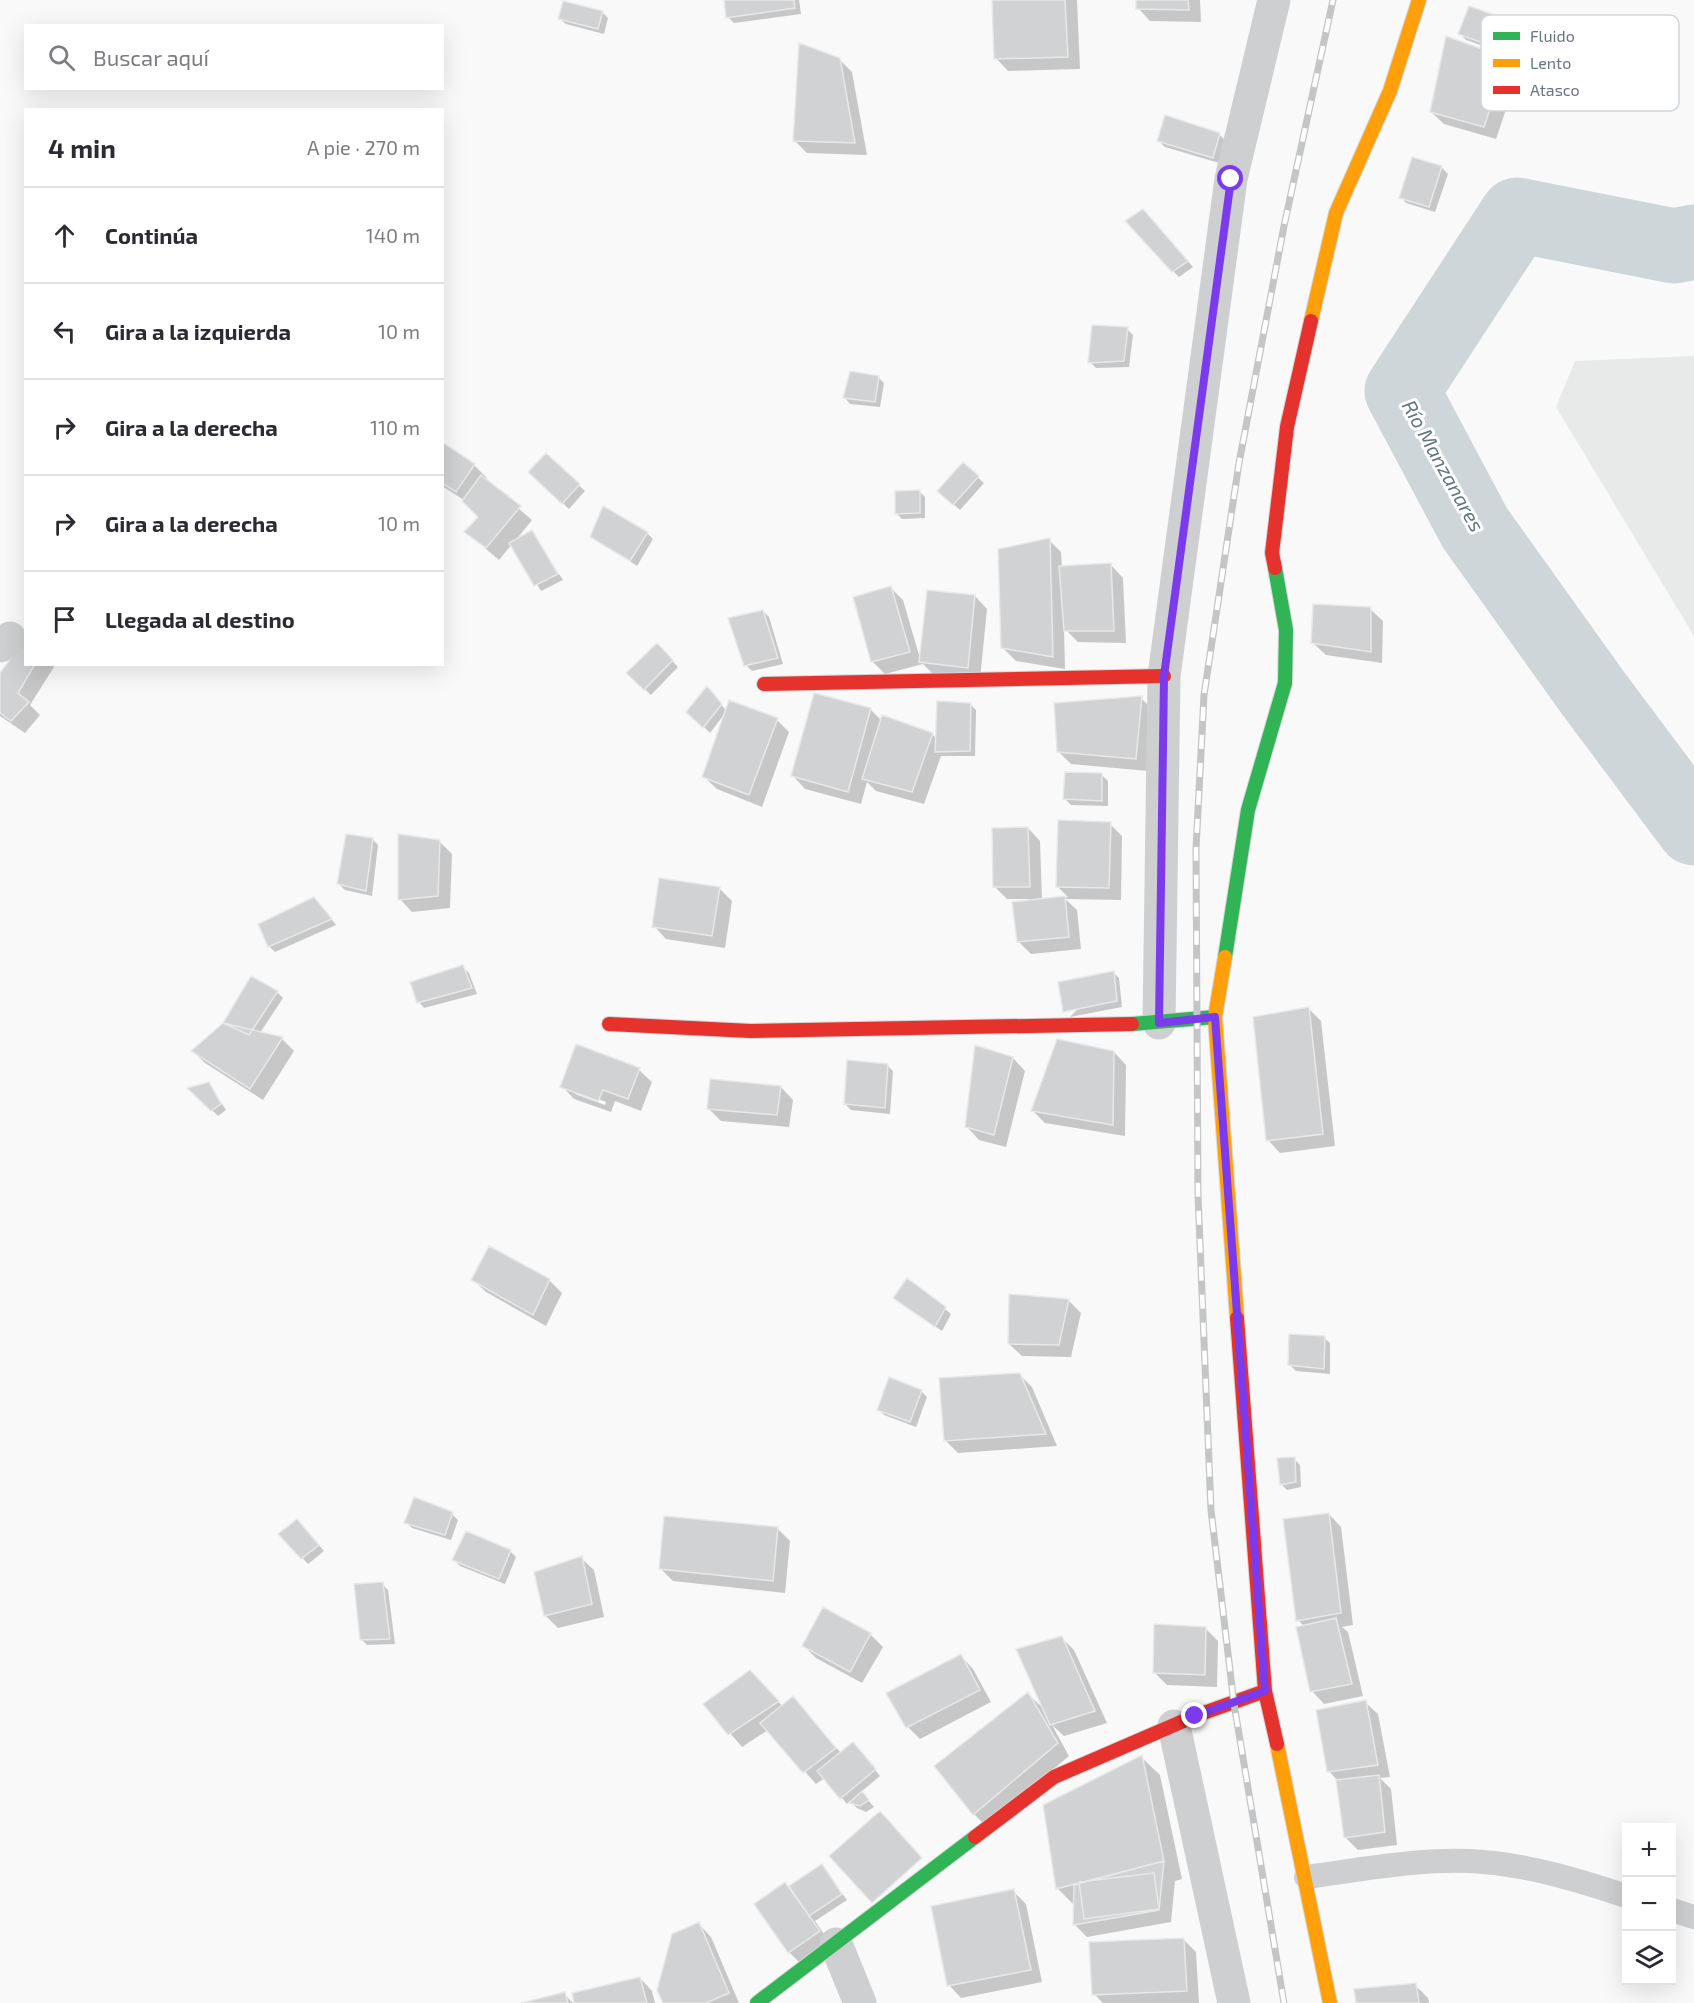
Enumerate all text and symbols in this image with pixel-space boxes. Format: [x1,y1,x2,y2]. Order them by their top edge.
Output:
legend [1481,15,1679,111]
search box [24,24,444,90]
text: Fluido [1530,26,1575,45]
icon: search [45,41,78,74]
text: Buscar aquí [93,44,209,70]
text: Lento [1530,53,1571,72]
text: Atasco [1530,80,1580,99]
text: 4 min [48,132,116,163]
text: A pie · 270 m [307,135,420,159]
route start [1217,165,1243,191]
icon: ahead [48,219,81,252]
text: Continúa [105,222,198,248]
text: 140 m [366,223,420,247]
icon: left [48,315,81,348]
text: Gira a la izquierda [105,318,291,344]
text: 10 m [378,319,420,343]
water label: Río Manzanares [1398,396,1490,536]
icon: right [48,411,81,444]
text: Gira a la derecha [105,414,278,440]
text: 110 m [370,415,420,439]
icon: right [48,507,81,540]
text: Gira a la derecha [105,510,278,536]
text: 10 m [378,511,420,535]
icon: arrive [48,603,81,636]
text: Llegada al destino [105,606,295,632]
route end [1181,1702,1207,1728]
map controls [1622,1823,1676,1985]
button: + [1622,1823,1676,1877]
button: − [1622,1877,1676,1931]
button: layers [1622,1931,1676,1985]

